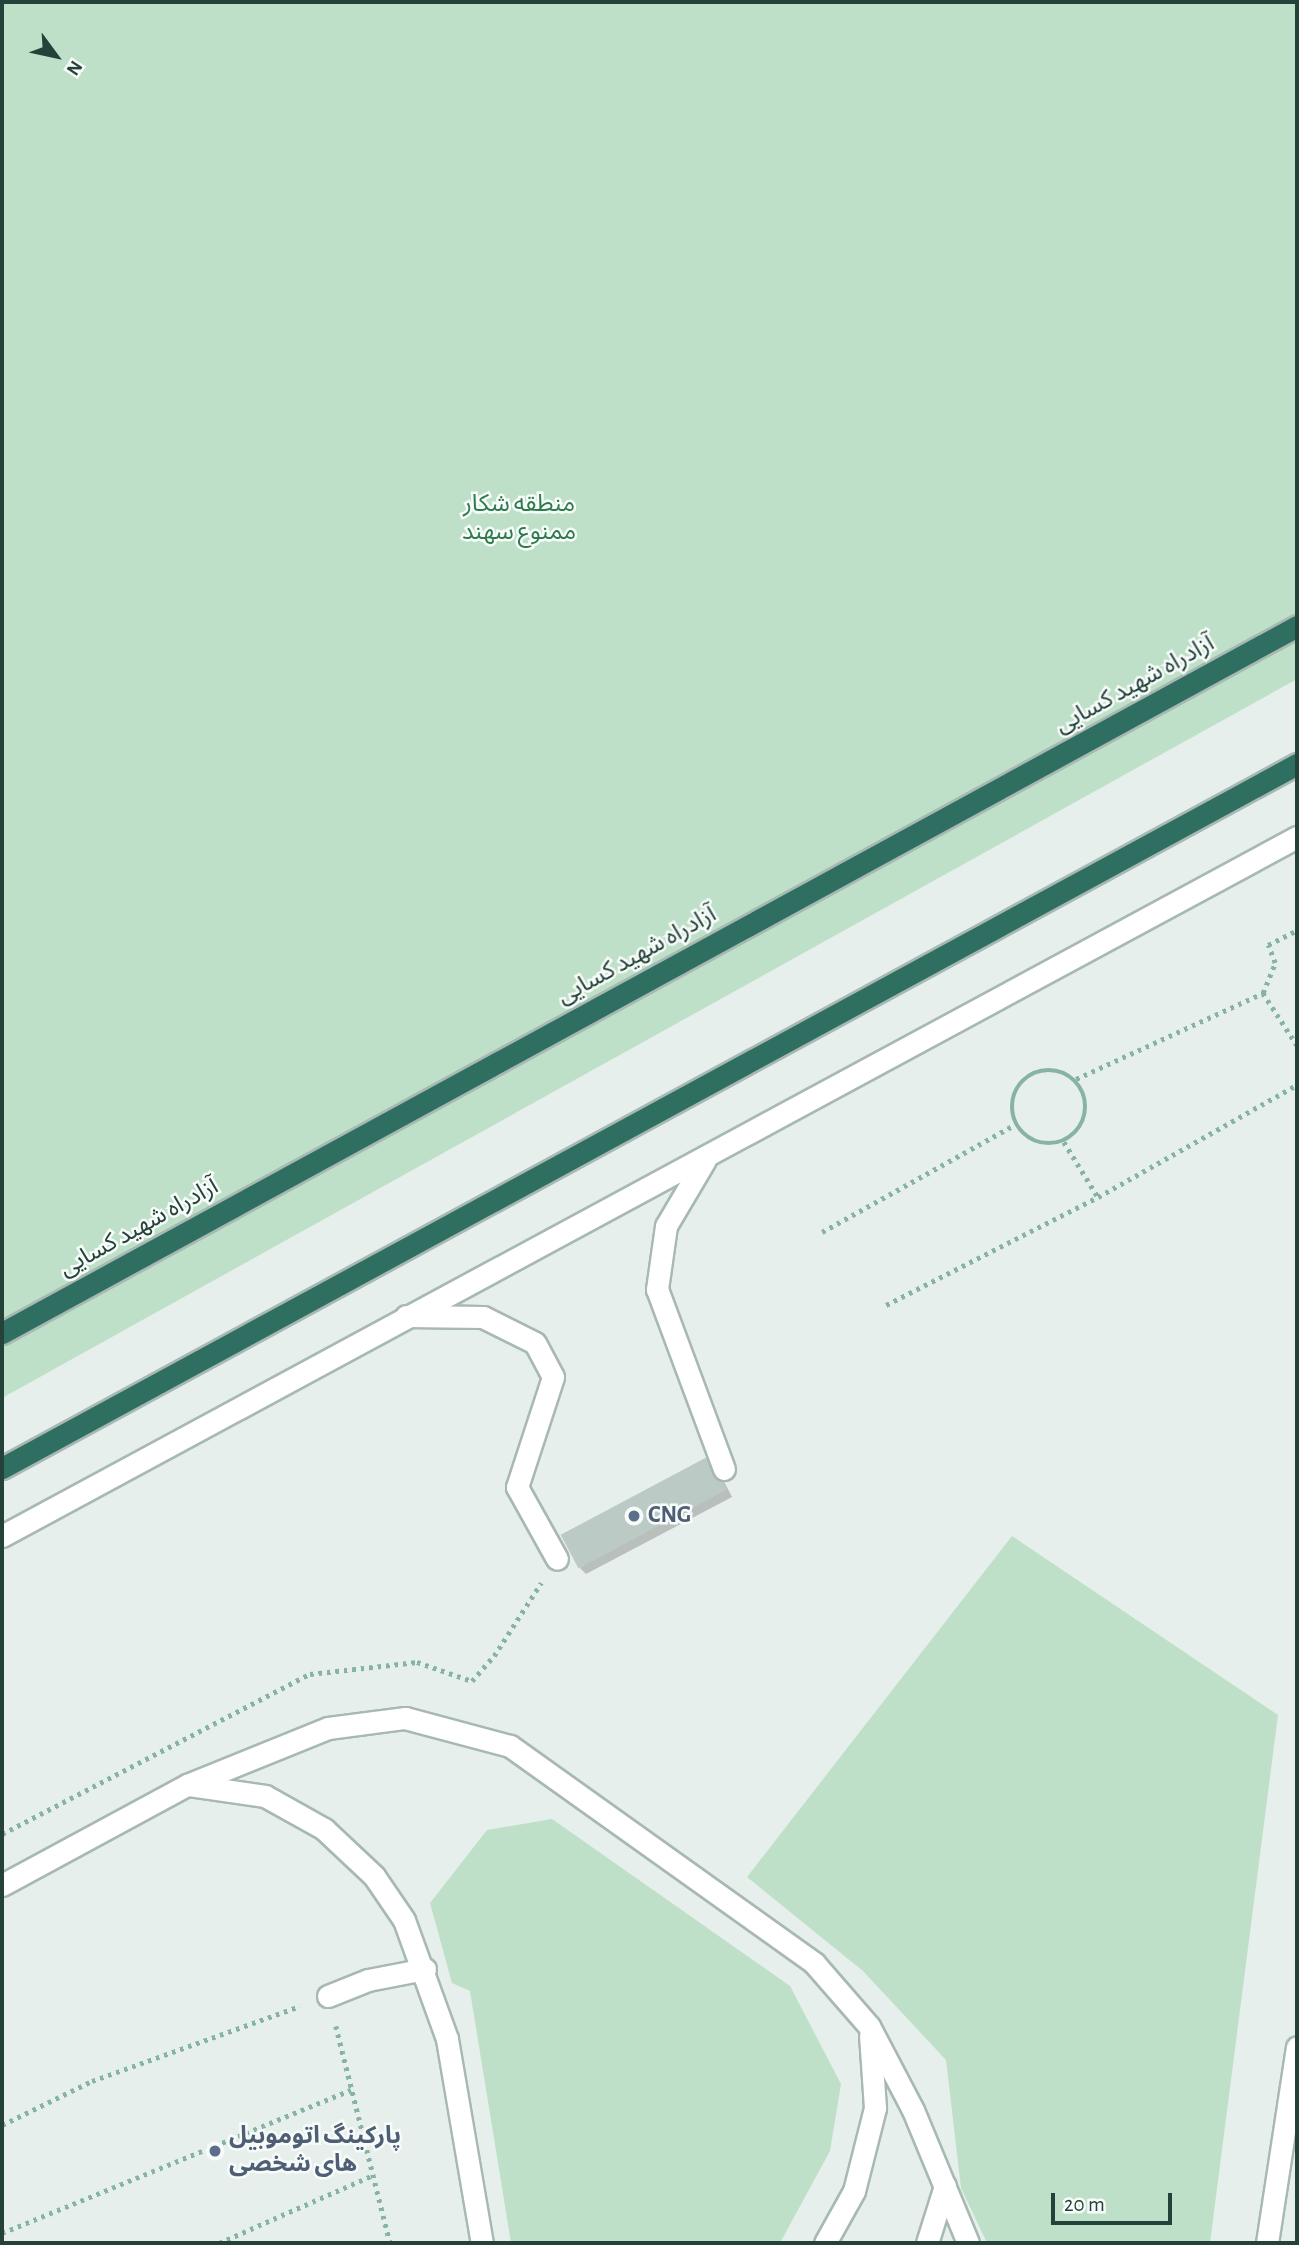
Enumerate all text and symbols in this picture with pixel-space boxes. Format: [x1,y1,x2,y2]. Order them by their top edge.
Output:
north arrow [21,21,91,91]
text: N [62,57,86,78]
park label: منطقه شکار ممنوع سهند [462,491,576,547]
street label: آزادراه شهید کسایی [1050,629,1220,741]
street label: آزادراه شهید کسایی [552,900,722,1012]
street label: آزادراه شهید کسایی [54,1172,224,1284]
place label: CNG [648,1502,691,1530]
marker: CNG [626,1508,642,1524]
place label: پارکینگ اتوموبیل های شخصی [229,2123,401,2179]
marker: پارکینگ اتوموبیل های شخصی [207,2143,223,2159]
scale bar [1054,2178,1175,2222]
text: 20 m [1064,2194,1105,2215]

